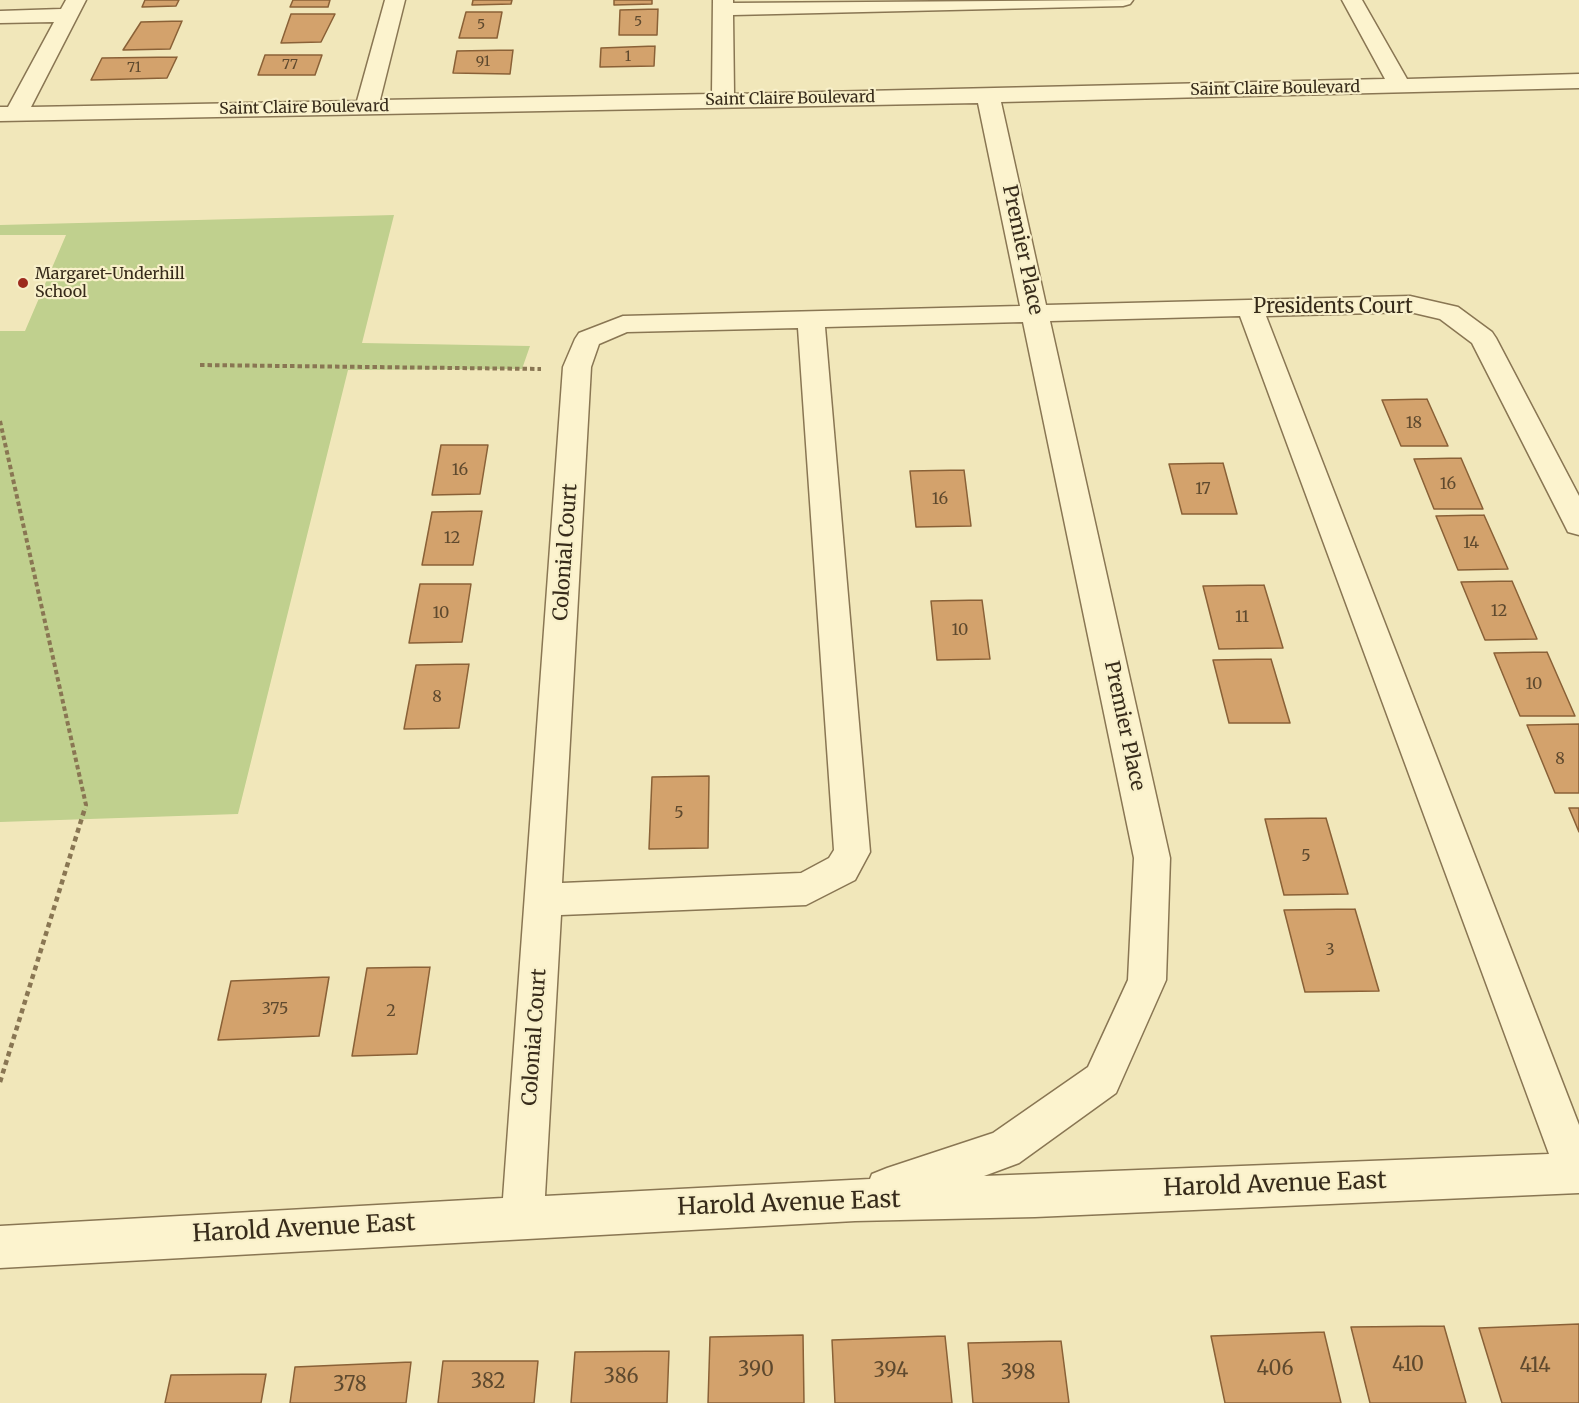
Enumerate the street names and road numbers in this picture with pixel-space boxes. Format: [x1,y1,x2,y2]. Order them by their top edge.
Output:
street label: Saint Claire Boulevard [1190,78,1360,100]
street label: Saint Claire Boulevard [705,88,875,110]
street label: Saint Claire Boulevard [219,97,389,119]
street label: Premier Place [997,183,1047,317]
street label: Presidents Court [1253,295,1413,319]
street label: Colonial Court [549,483,583,621]
street label: Premier Place [1099,659,1149,793]
street label: Colonial Court [518,968,552,1106]
street label: Harold Avenue East [1163,1167,1387,1203]
street label: Harold Avenue East [677,1186,901,1222]
street label: Harold Avenue East [192,1209,416,1249]

